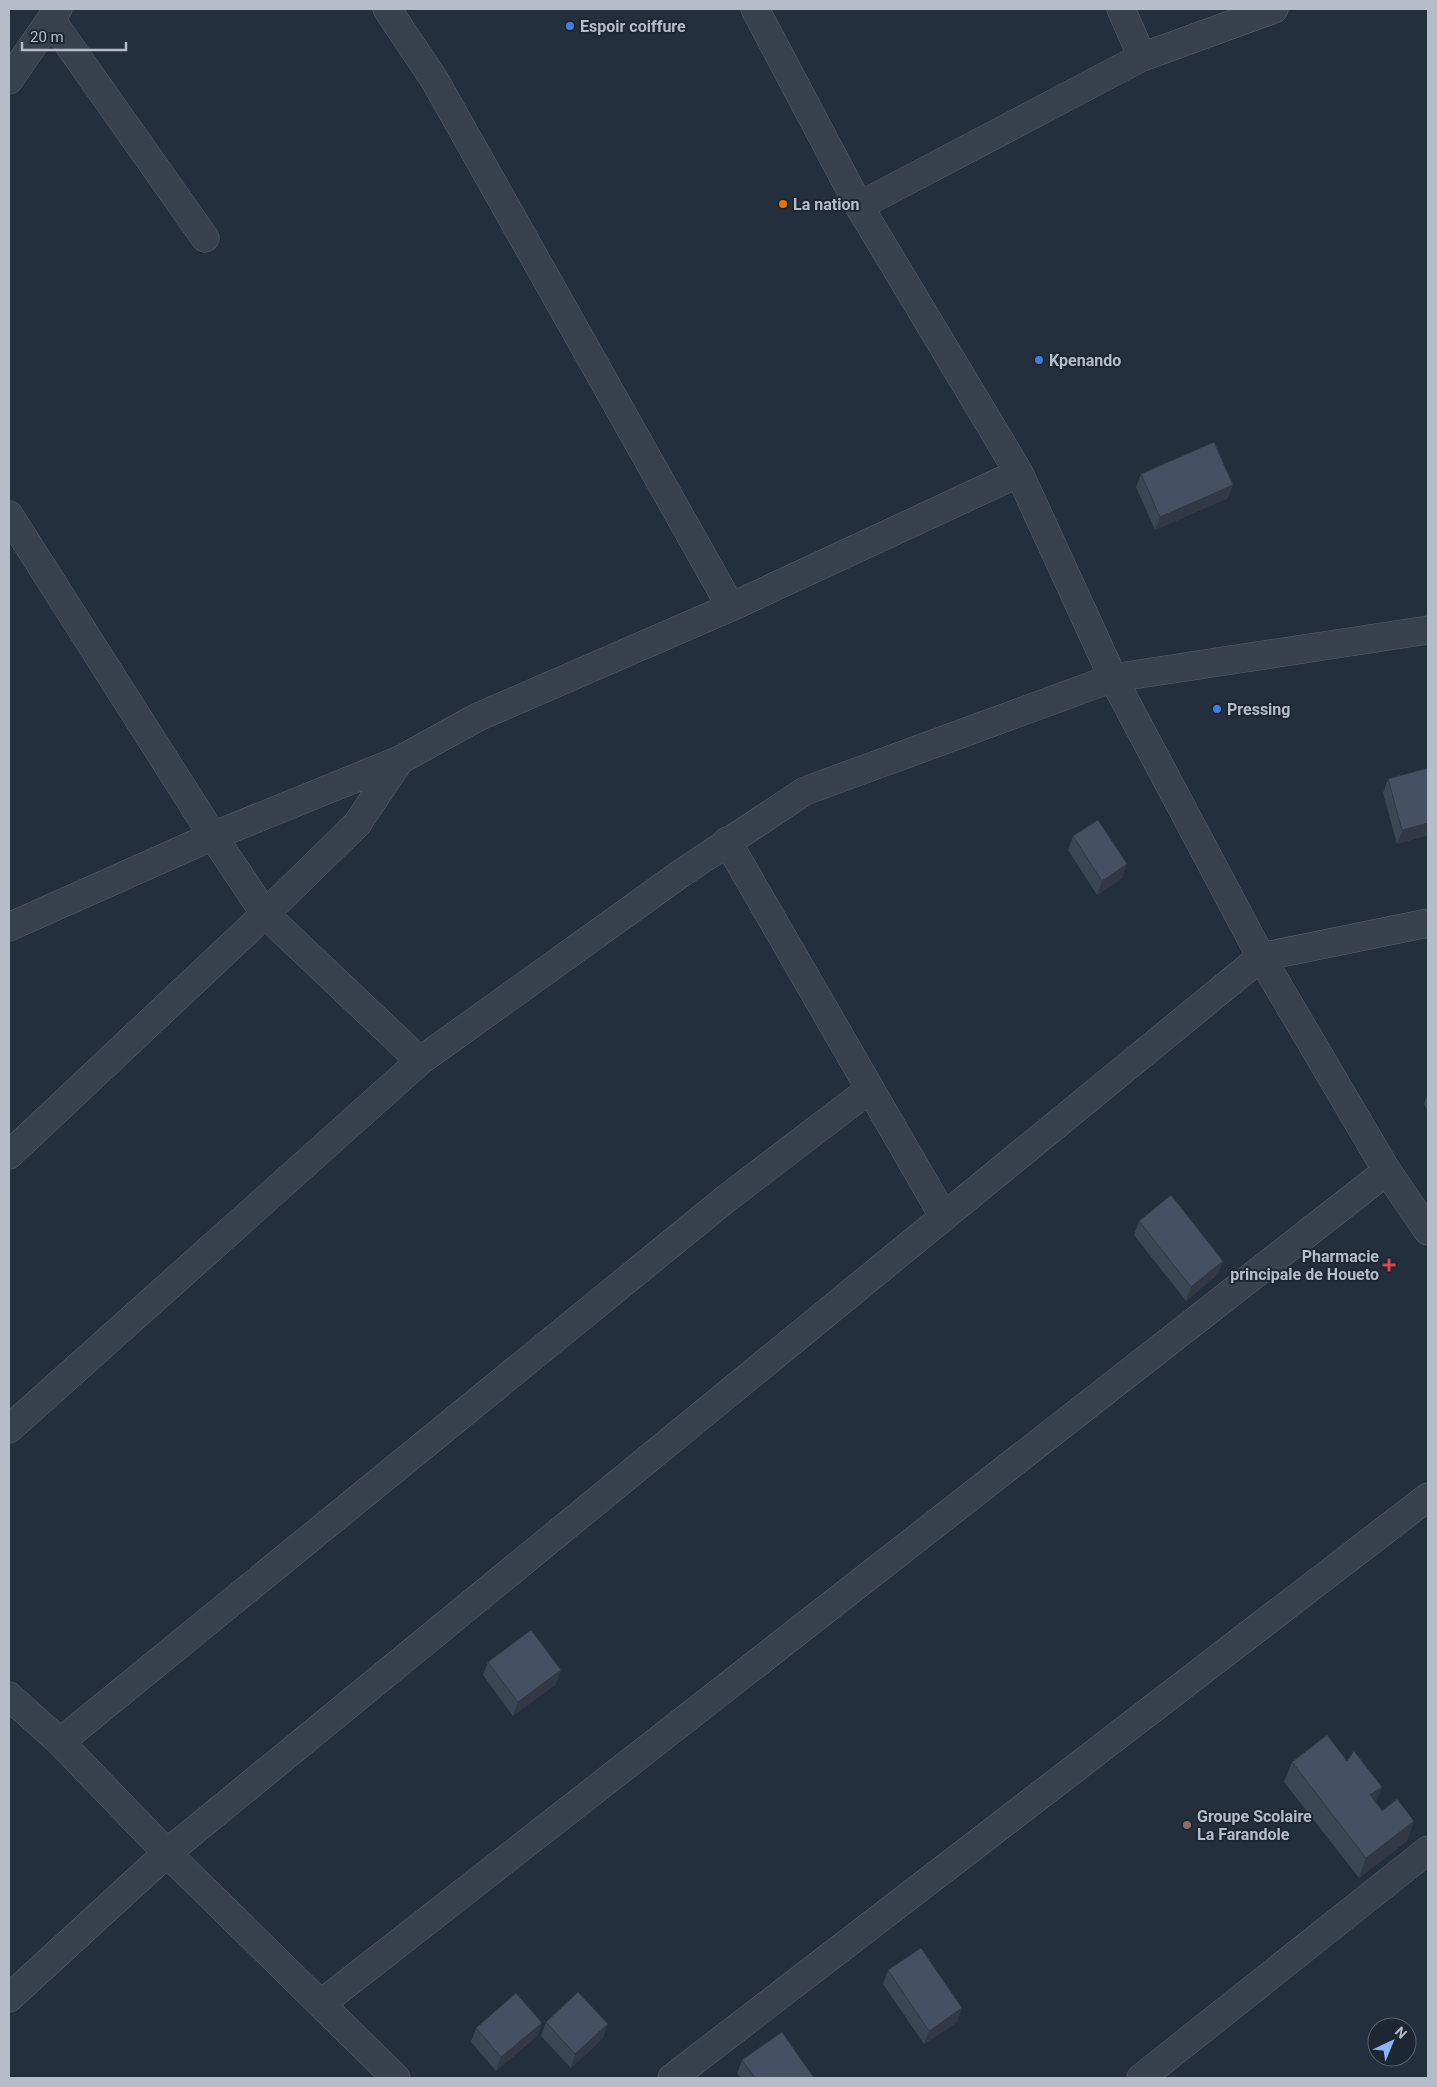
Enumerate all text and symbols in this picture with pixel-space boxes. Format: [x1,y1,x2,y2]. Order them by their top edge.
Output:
place label: Espoir coiffure [580,17,686,36]
scale bar [22,20,126,52]
marker: Espoir coiffure [564,20,576,32]
text: 20 m [30,28,64,46]
place label: La nation [793,195,859,214]
marker: La nation [777,198,789,210]
place label: Kpenando [1049,351,1121,370]
marker: Kpenando [1033,354,1045,366]
place label: Pressing [1227,700,1290,719]
marker: Pressing [1211,703,1223,715]
place label: Pharmacie principale de Houeto [1230,1247,1379,1284]
marker: Pharmacie principale de Houeto [1383,1259,1395,1271]
place label: Groupe Scolaire La Farandole [1197,1807,1312,1844]
marker: Groupe Scolaire La Farandole [1181,1819,1193,1831]
north arrow [1367,2017,1417,2067]
text: N [1392,2023,1410,2042]

